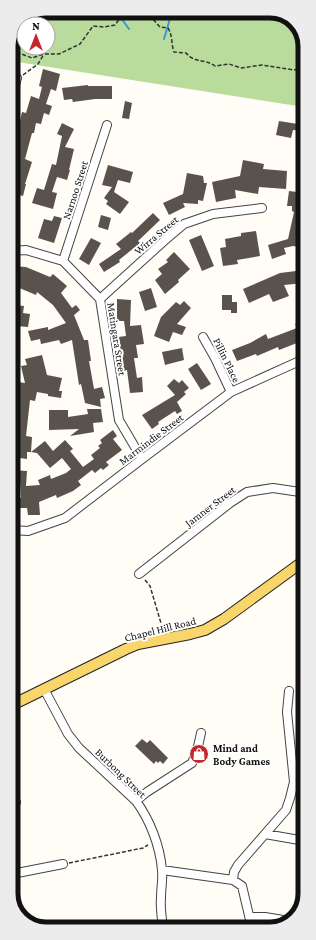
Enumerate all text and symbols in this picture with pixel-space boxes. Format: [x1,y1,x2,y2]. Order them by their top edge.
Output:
north arrow [16,16,56,56]
text: N [32,20,40,32]
street label: Narnoo Street [60,159,90,221]
street label: Wirra Street [132,213,181,257]
street label: Matingara Street [104,302,129,377]
street label: Pillin Place [211,336,243,384]
street label: Marmindie Street [117,411,186,467]
street label: Jamner Street [182,483,238,530]
street label: Chapel Hill Road [123,614,197,645]
place label: Mind and Body Games [213,742,271,767]
shop icon: Mind and Body Games [188,743,210,765]
street label: Burbong Street [92,746,149,801]

